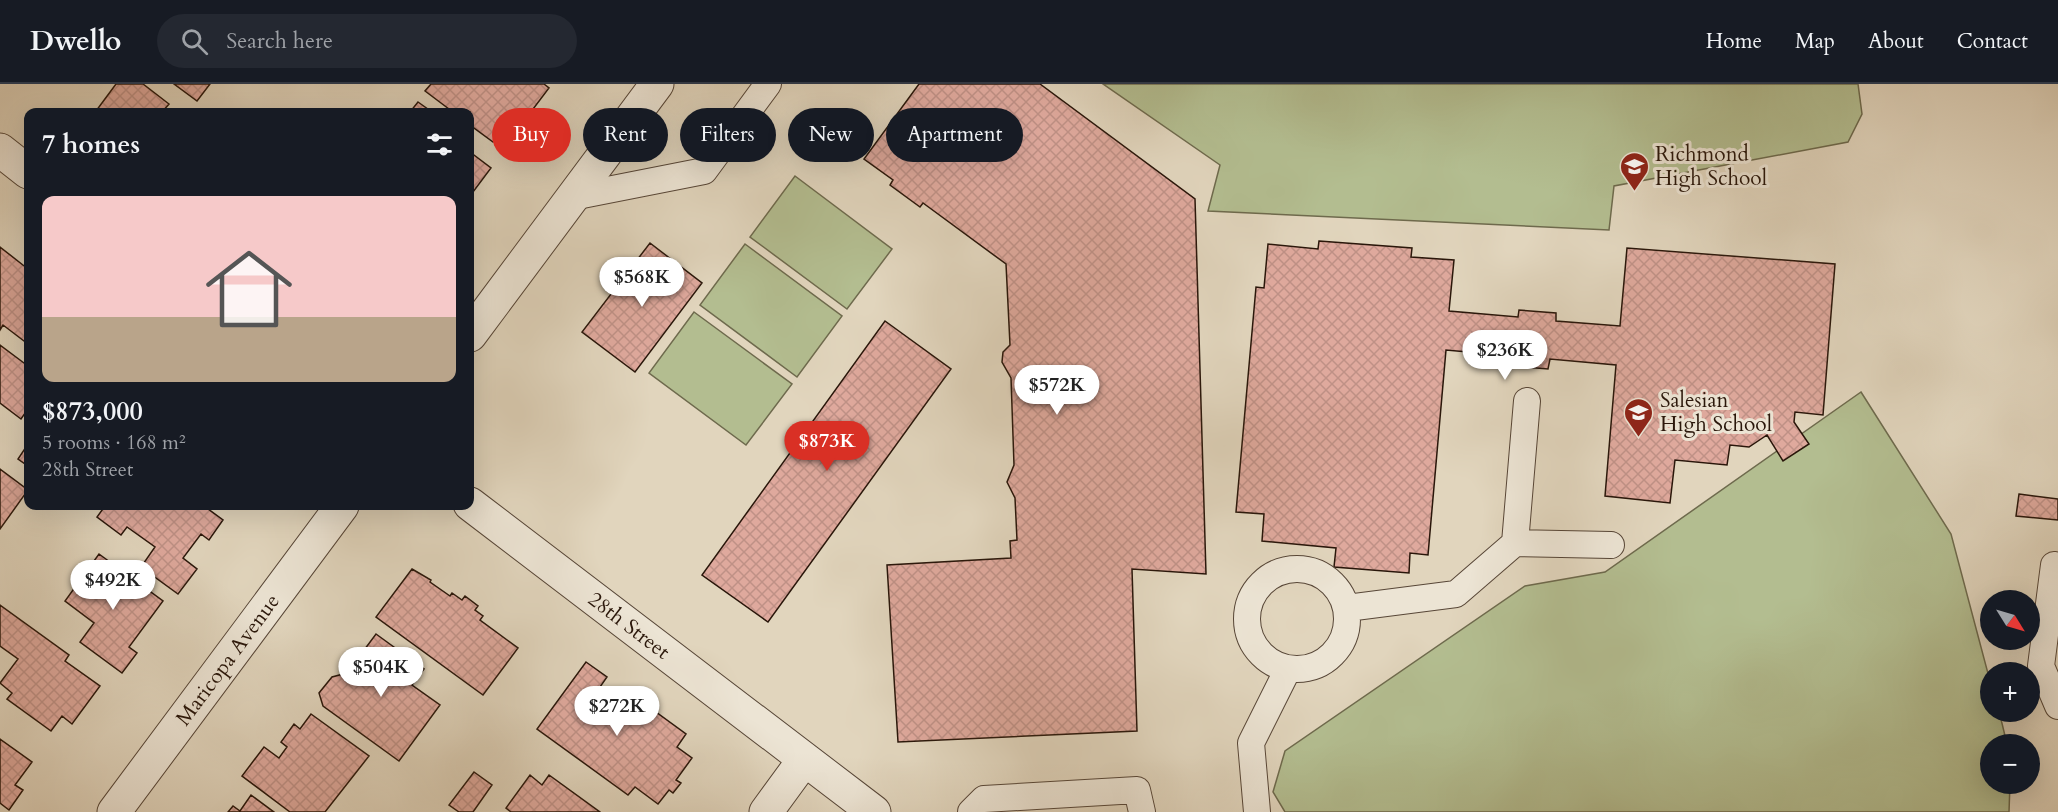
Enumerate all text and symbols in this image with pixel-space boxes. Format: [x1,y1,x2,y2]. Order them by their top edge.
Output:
search box [157,14,577,68]
text: Dwello [30,22,121,60]
icon: search [178,25,211,58]
text: Search here [226,26,333,56]
text: Home [1706,27,1762,56]
text: Map [1795,27,1835,56]
text: About [1868,27,1924,56]
text: Contact [1957,27,2028,56]
chip: Buy [492,108,571,162]
chip: Rent [583,108,668,162]
chip: Filters [680,108,776,162]
chip: New [788,108,874,162]
chip: Apartment [886,108,1023,162]
text: 7 homes [42,127,140,162]
icon: filters [423,128,456,161]
place label: Richmond High School [1655,140,1767,193]
school or university icon: Richmond High School [1618,150,1650,192]
icon: home [195,235,303,343]
pin: $568K [600,257,684,308]
text: $568K [613,263,671,290]
pin: $236K [1463,330,1547,381]
text: $236K [1476,336,1534,363]
pin: $572K [1015,365,1099,416]
text: $572K [1028,371,1086,398]
place label: Salesian High School [1660,386,1772,439]
text: $873,000 [42,394,143,429]
school or university icon: Salesian High School [1623,396,1655,438]
pin: $873K [785,421,869,472]
text: $873K [798,427,856,454]
text: 5 rooms · 168 m² [42,429,186,456]
text: 28th Street [42,456,133,483]
pin: $492K [71,560,155,611]
text: $492K [84,566,142,593]
street label: 28th Street [582,585,676,666]
street label: Maricopa Avenue [169,588,286,731]
north arrow [1980,590,2040,650]
map controls [1980,590,2040,794]
pin: $504K [339,647,423,698]
text: $504K [352,653,410,680]
button: + [1980,662,2040,722]
pin: $272K [575,686,659,737]
text: $272K [588,692,646,719]
button: − [1980,734,2040,794]

